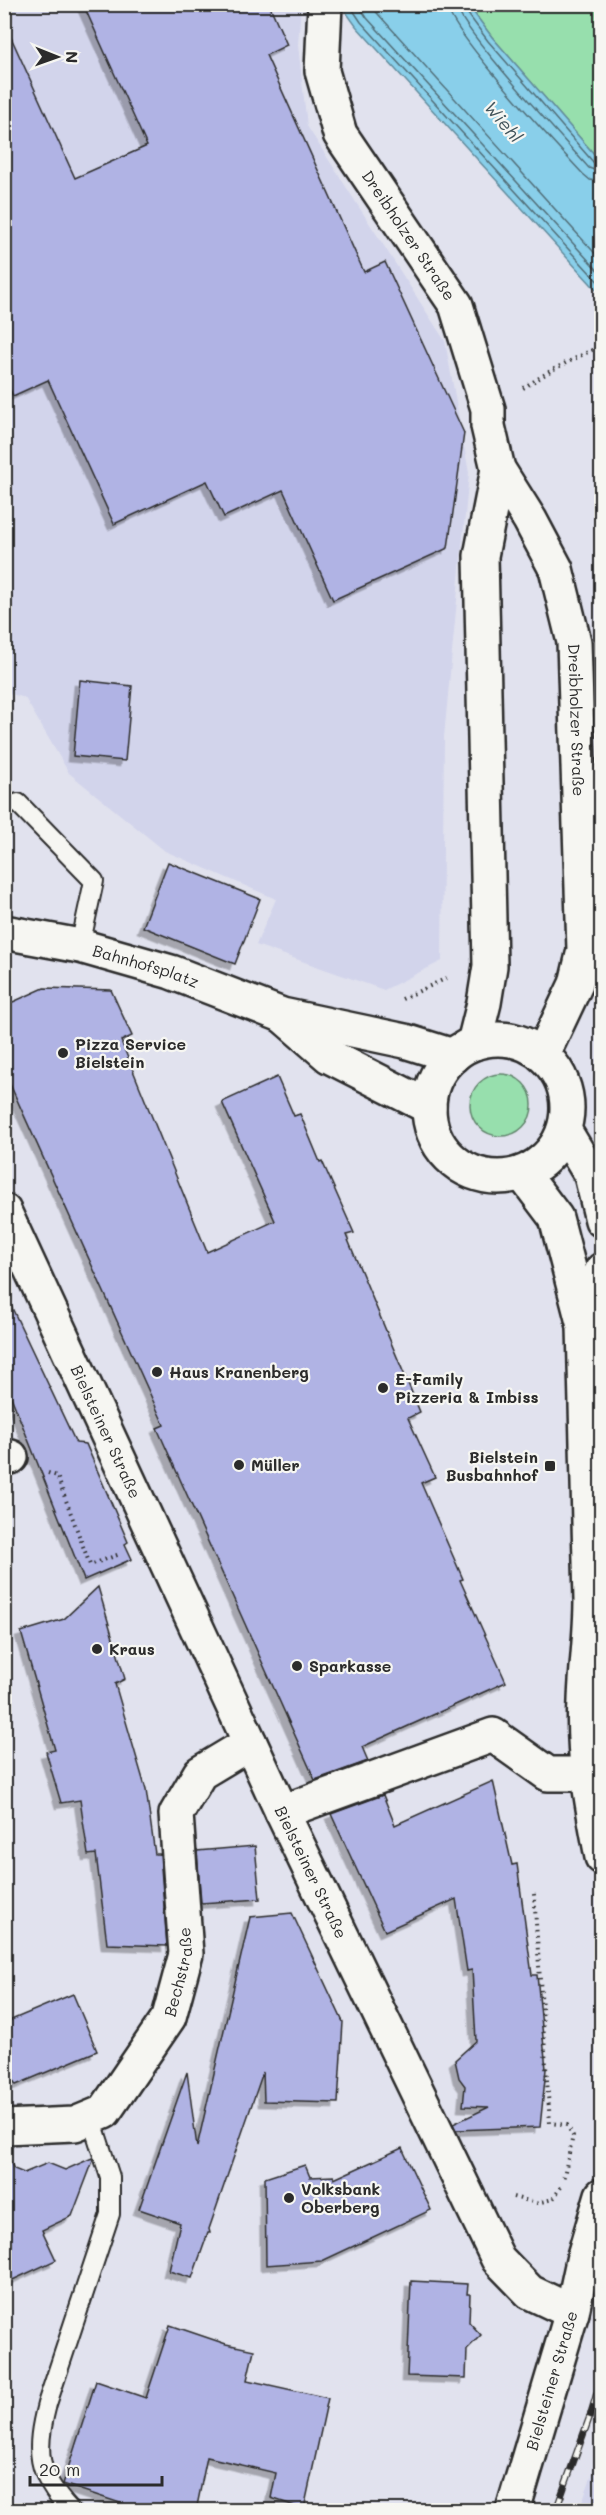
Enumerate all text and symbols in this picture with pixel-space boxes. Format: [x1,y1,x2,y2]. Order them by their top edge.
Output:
north arrow [27,27,87,87]
text: N [62,51,83,64]
water label: Wiehl [479,96,528,147]
street label: Dreibholzer Straße [358,166,461,304]
street label: Dreibholzer Straße [564,643,590,797]
street label: Bahnhofsplatz [90,939,202,992]
place label: Pizza Service Bielstein [75,1033,186,1072]
marker: Pizza Service Bielstein [56,1046,70,1060]
street label: Bielsteiner Straße [67,1361,146,1501]
place label: Haus Kranenberg [169,1361,309,1382]
marker: Haus Kranenberg [150,1365,164,1379]
place label: E-Family Pizzeria & Imbiss [395,1368,539,1407]
marker: E-Family Pizzeria & Imbiss [376,1381,390,1395]
place label: Bielstein Busbahnhof [446,1446,539,1485]
place label: Müller [251,1454,300,1475]
marker: Müller [232,1458,246,1472]
marker: Bielstein Busbahnhof [543,1459,557,1473]
place label: Kraus [109,1638,155,1659]
marker: Kraus [90,1642,104,1656]
place label: Sparkasse [309,1655,391,1676]
marker: Sparkasse [290,1659,304,1673]
street label: Bielsteiner Straße [271,1802,352,1942]
street label: Bechstraße [159,1927,196,2019]
place label: Volksbank Oberberg [301,2178,380,2217]
marker: Volksbank Oberberg [282,2191,296,2205]
street label: Bielsteiner Straße [520,2308,582,2453]
scale bar [30,2449,162,2487]
text: 20 m [39,2457,80,2481]

